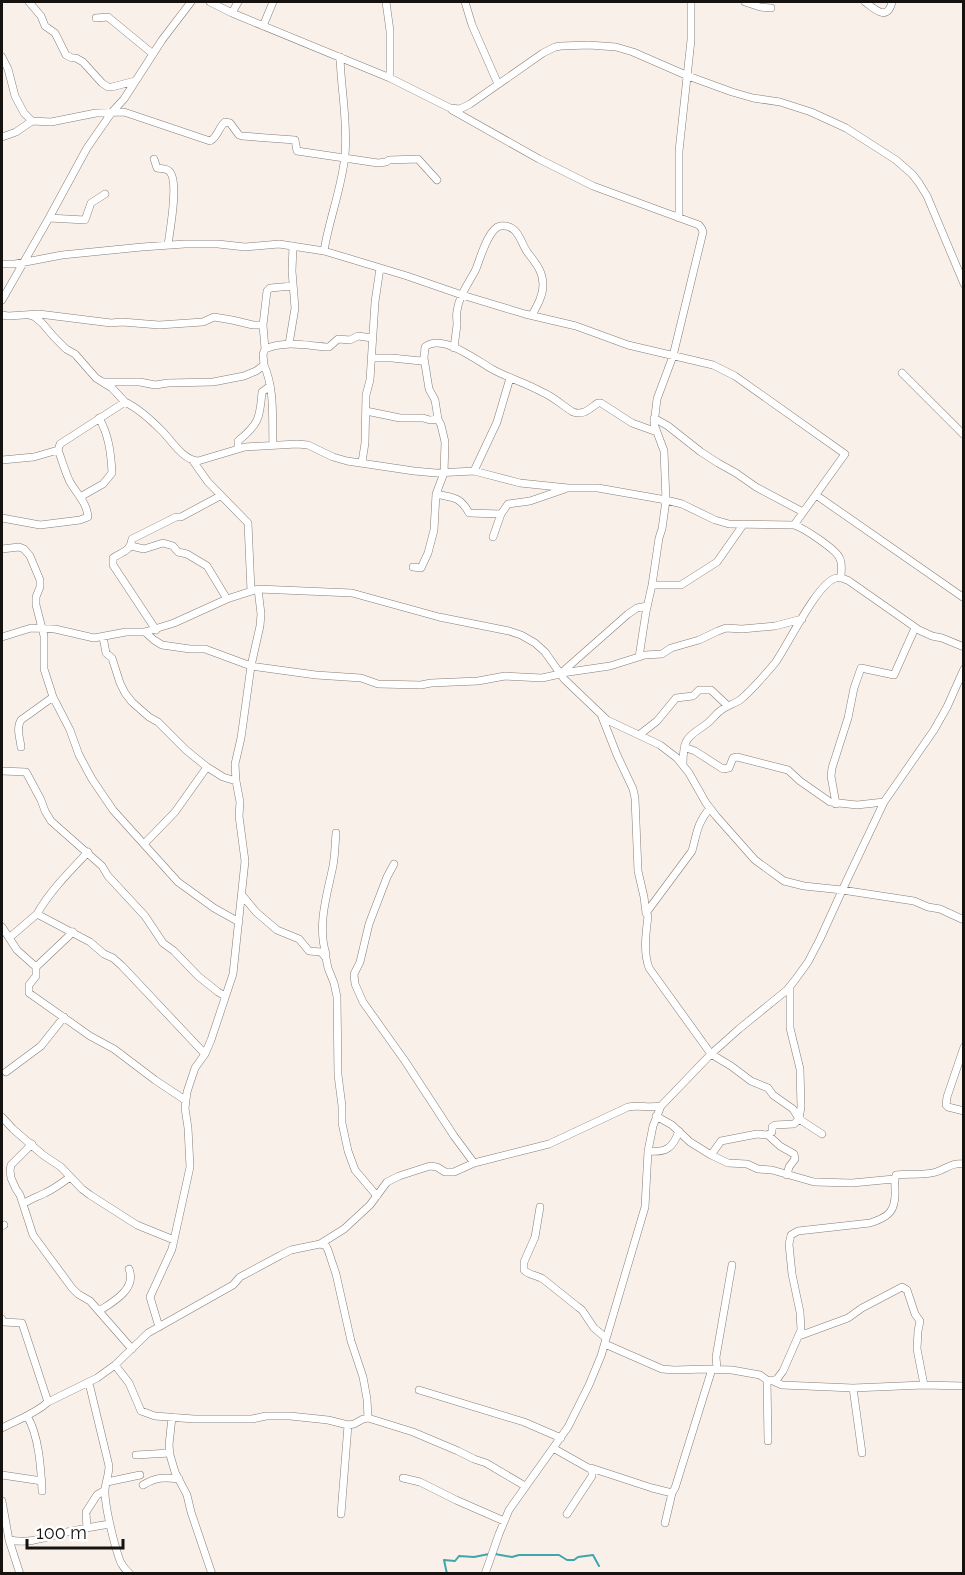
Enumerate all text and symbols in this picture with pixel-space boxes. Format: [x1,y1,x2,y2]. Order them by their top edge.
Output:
scale bar [27,1512,123,1550]
text: 100 m [36,1522,87,1543]

